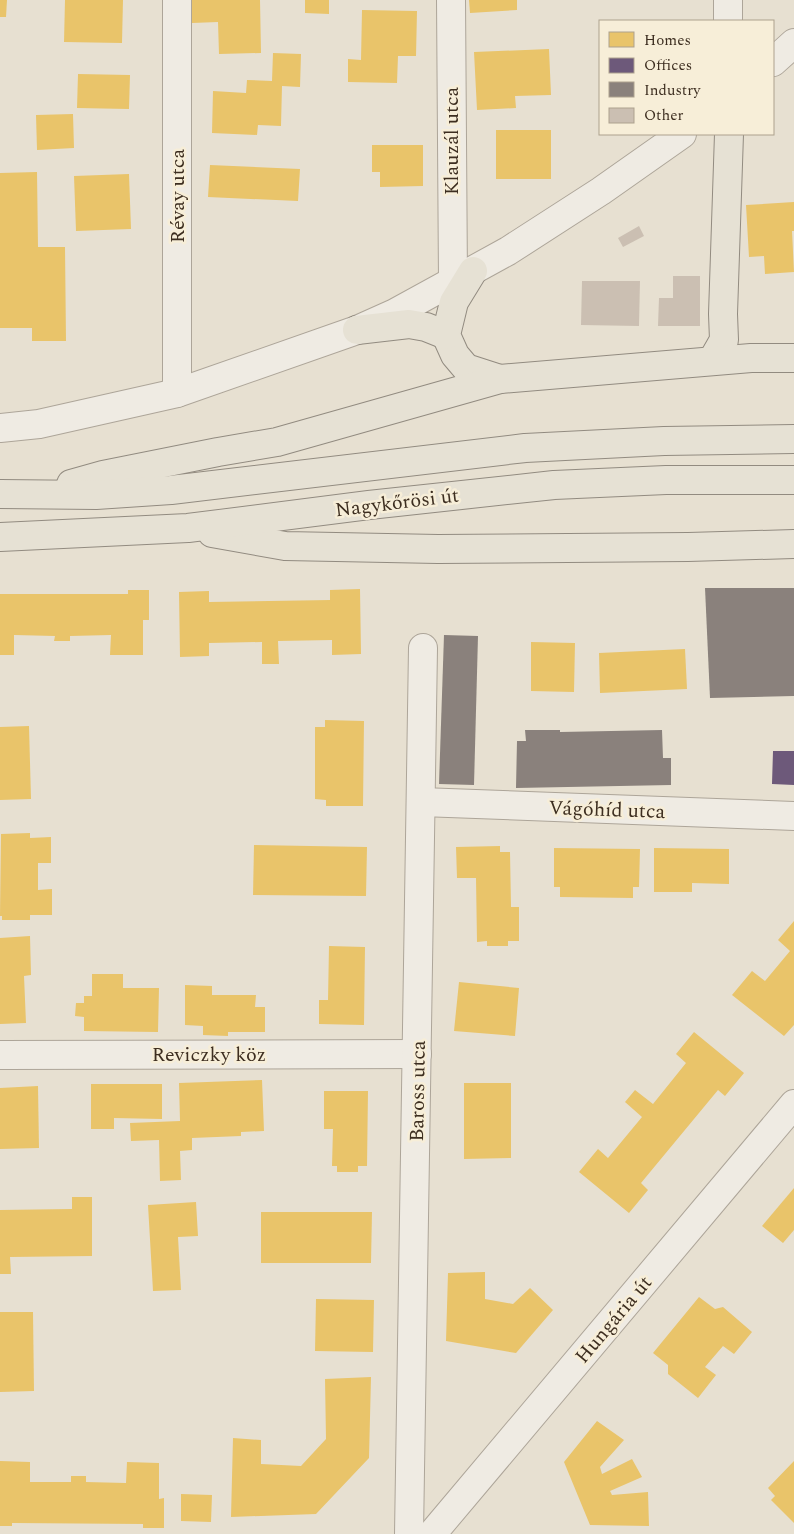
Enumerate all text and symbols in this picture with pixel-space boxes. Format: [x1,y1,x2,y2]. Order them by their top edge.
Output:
legend [599,20,774,135]
text: Homes [644,29,691,52]
text: Offices [644,54,692,77]
text: Industry [644,79,701,102]
street label: Klauzál utca [437,86,467,195]
text: Other [644,104,683,127]
street label: Révay utca [163,149,193,243]
street label: Nagykőrösi út [334,481,461,525]
street label: Vágóhíd utca [548,793,666,827]
street label: Reviczky köz [152,1040,266,1070]
street label: Baross utca [402,1040,434,1142]
street label: Hungária út [568,1269,660,1370]

